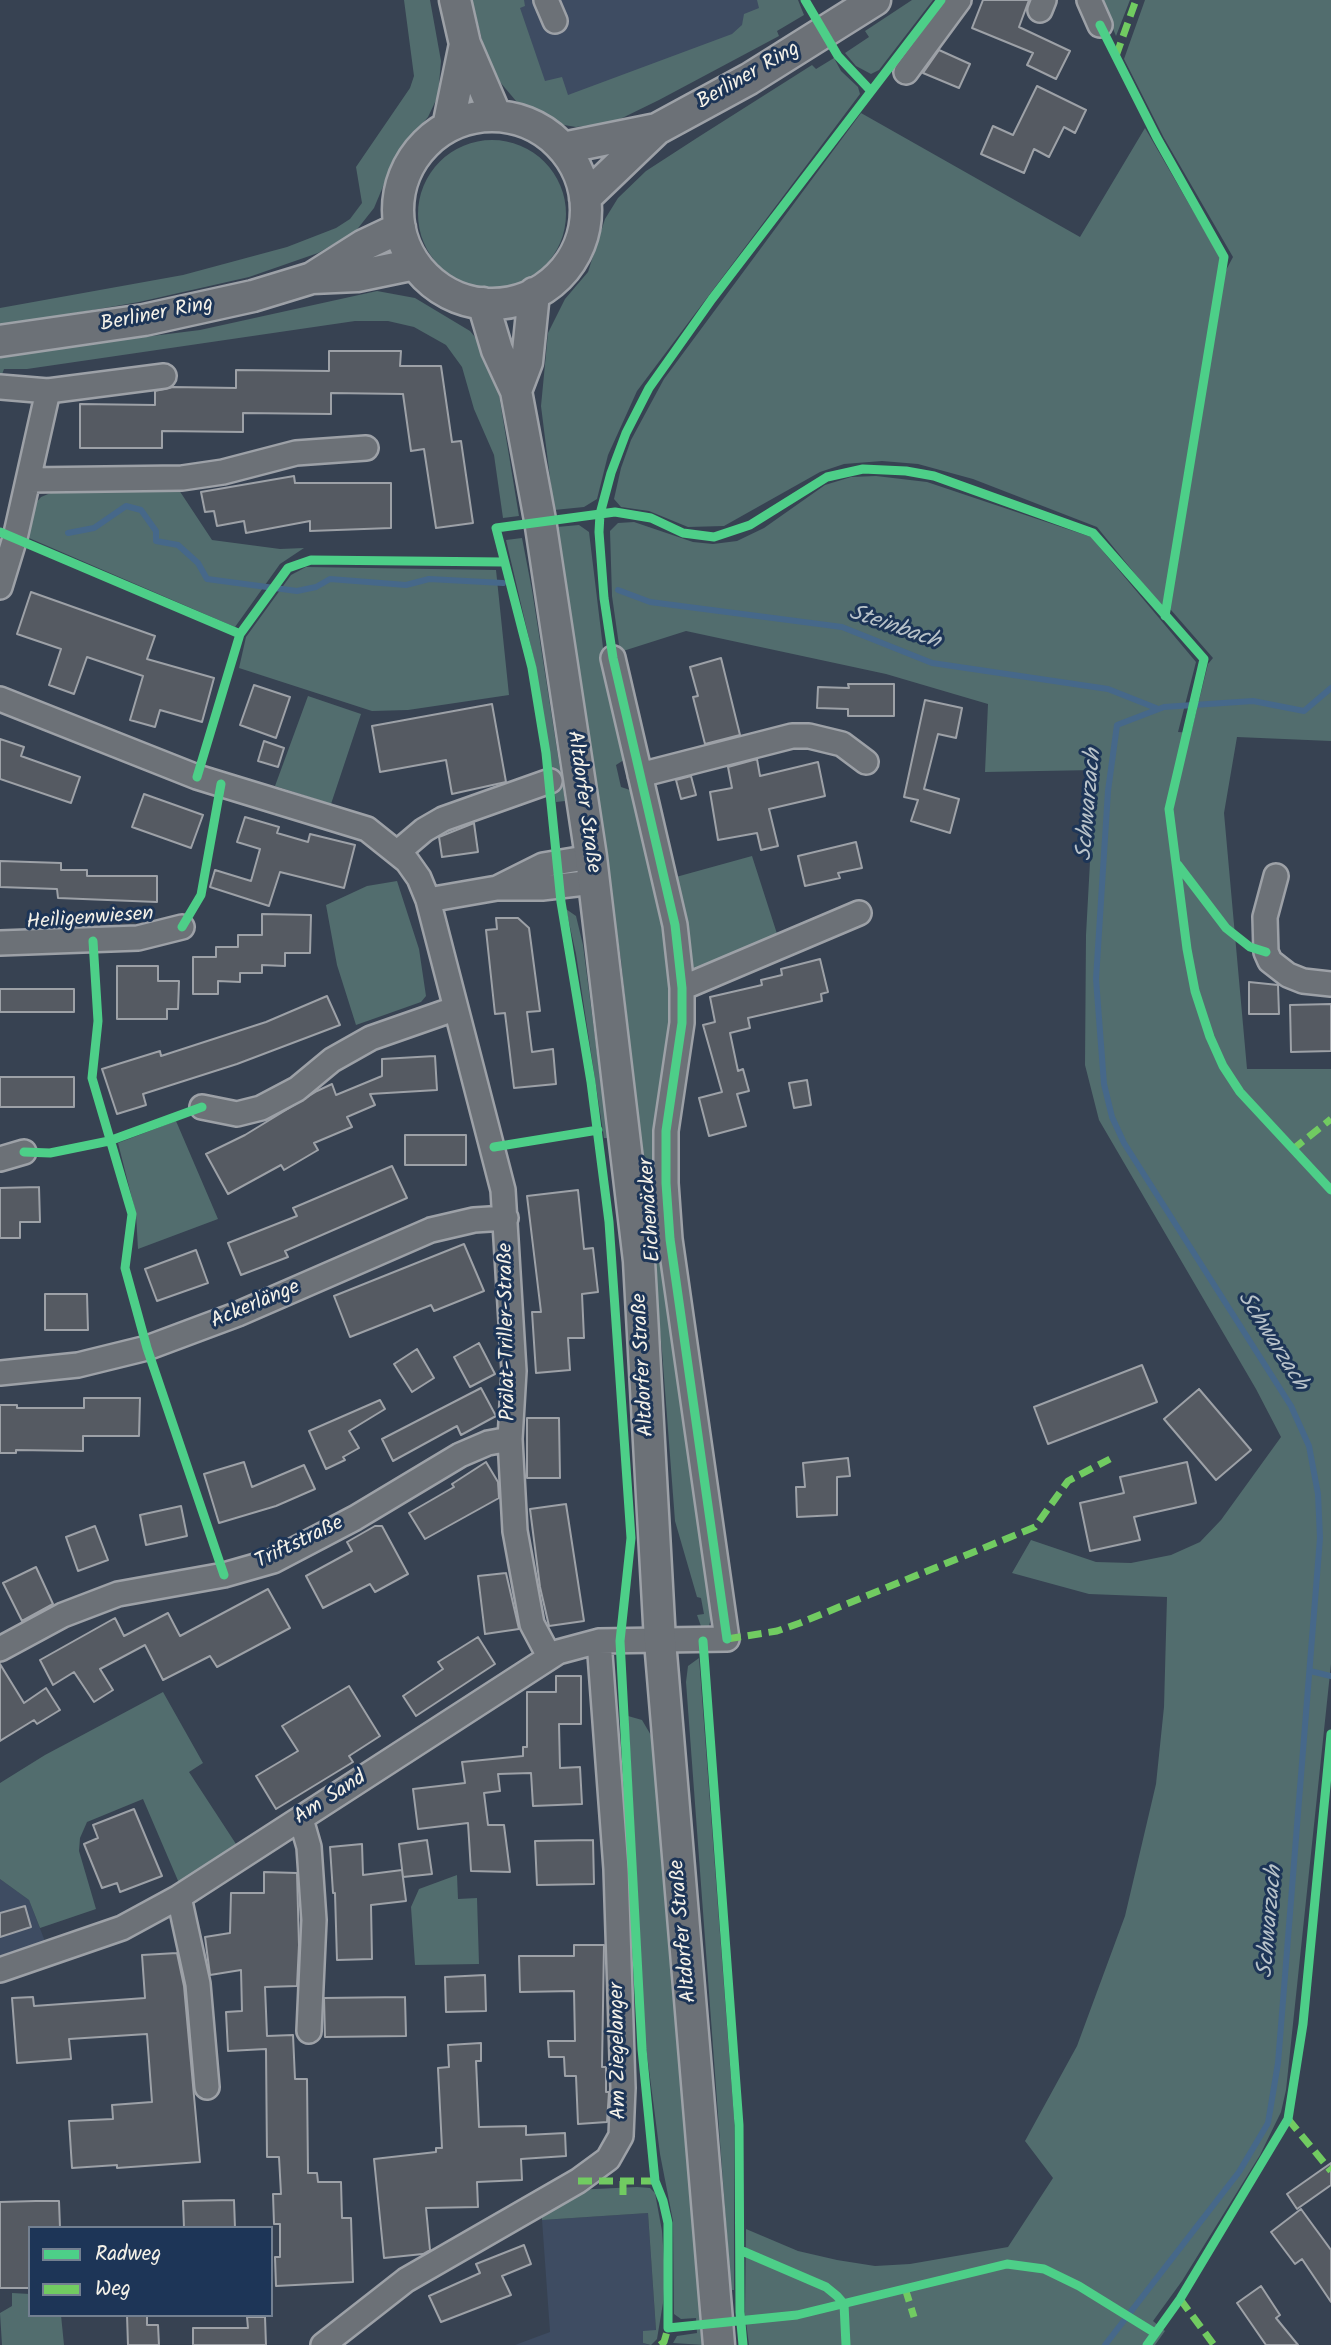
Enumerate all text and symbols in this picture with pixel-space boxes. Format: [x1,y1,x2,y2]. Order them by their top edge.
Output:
street label: Berliner Ring [693,37,805,117]
street label: Berliner Ring [98,293,216,339]
water label: Steinbach [845,601,943,657]
street label: Altdorfer Straße [560,729,604,875]
water label: Schwarzach [1072,748,1110,862]
street label: Heiligenwiesen [26,903,154,937]
street label: Eichenäcker [636,1157,668,1263]
street label: Prälat-Triller-Straße [495,1243,523,1421]
street label: Ackerlänge [208,1276,304,1336]
water label: Schwarzach [1230,1287,1312,1397]
street label: Altdorfer Straße [629,1293,661,1437]
street label: Triftstraße [252,1512,348,1576]
street label: Am Sand [290,1766,372,1832]
street label: Altdorfer Straße [666,1858,704,2004]
water label: Schwarzach [1253,1865,1291,1979]
street label: Am Ziegelanger [606,1982,634,2120]
legend [28,2226,273,2317]
text: Radweg [95,2238,161,2271]
text: Weg [95,2273,131,2306]

